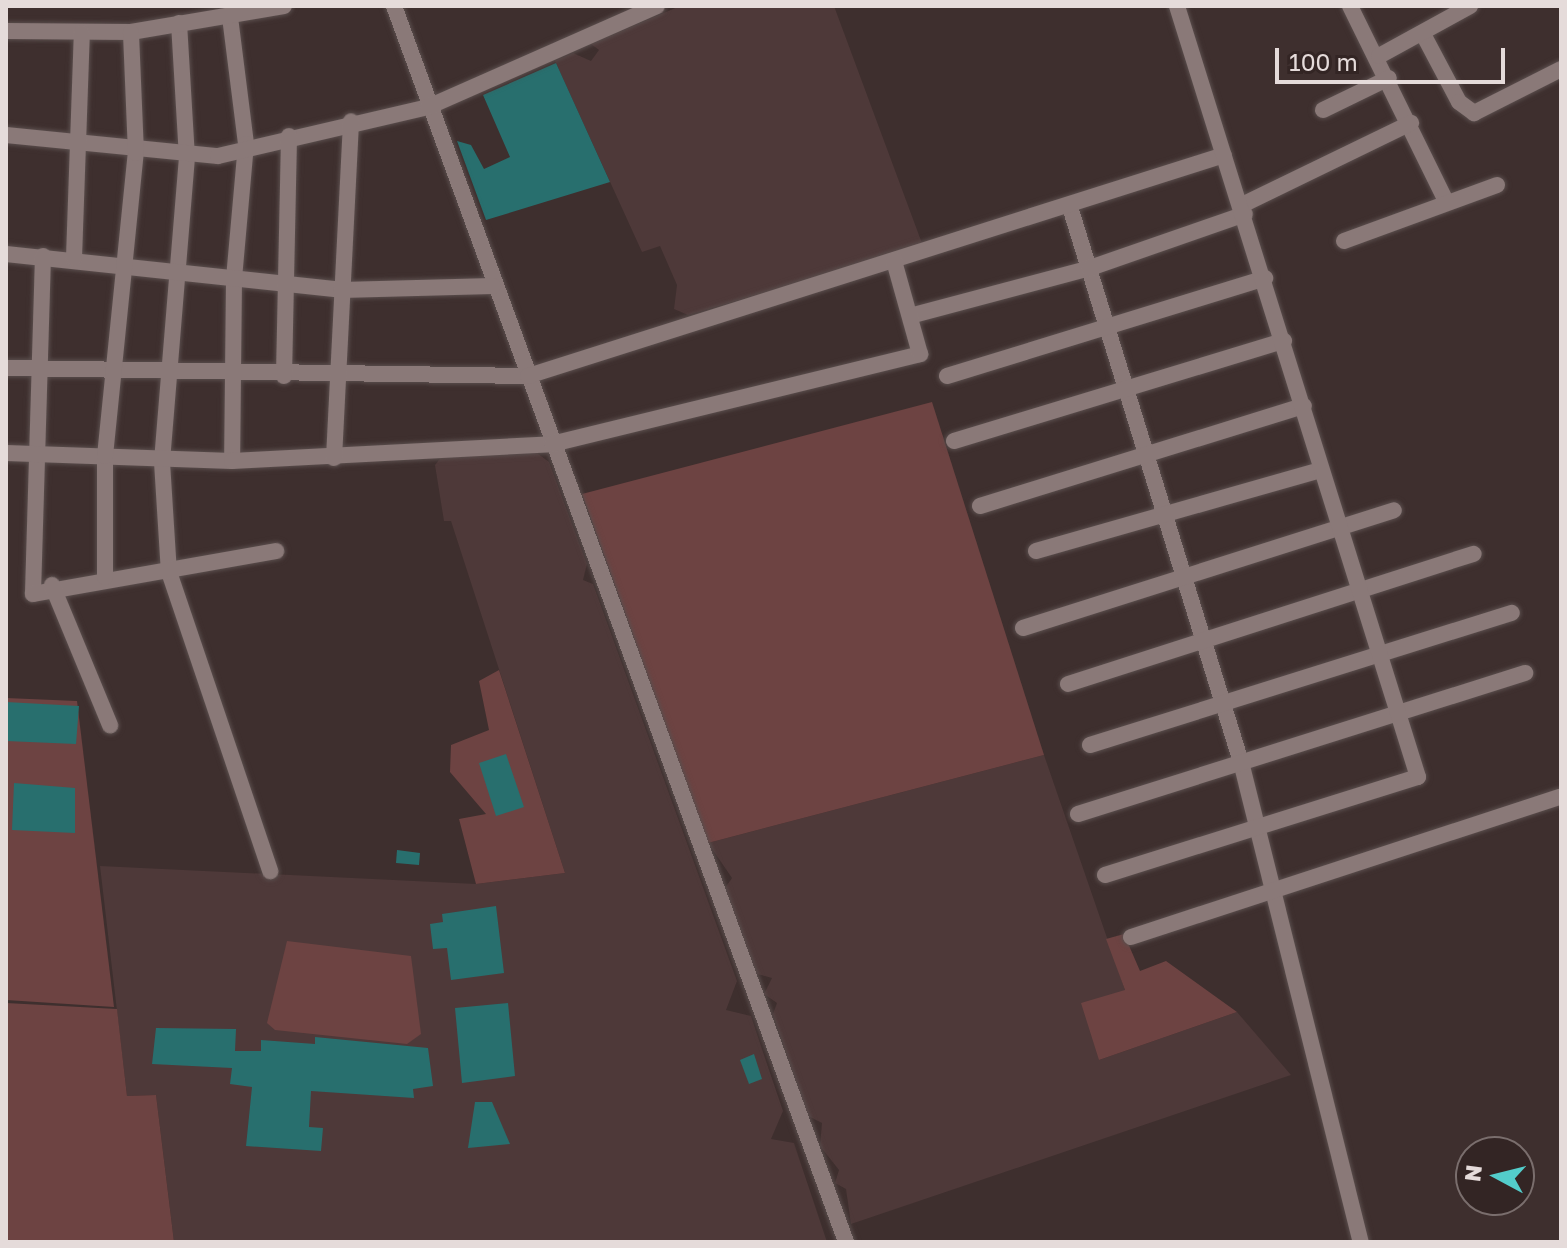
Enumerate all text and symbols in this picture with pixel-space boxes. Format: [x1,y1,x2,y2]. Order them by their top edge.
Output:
scale bar [1279,32,1509,82]
text: 100 m [1289,47,1358,76]
north arrow [1455,1136,1535,1216]
text: N [1458,1163,1487,1183]

